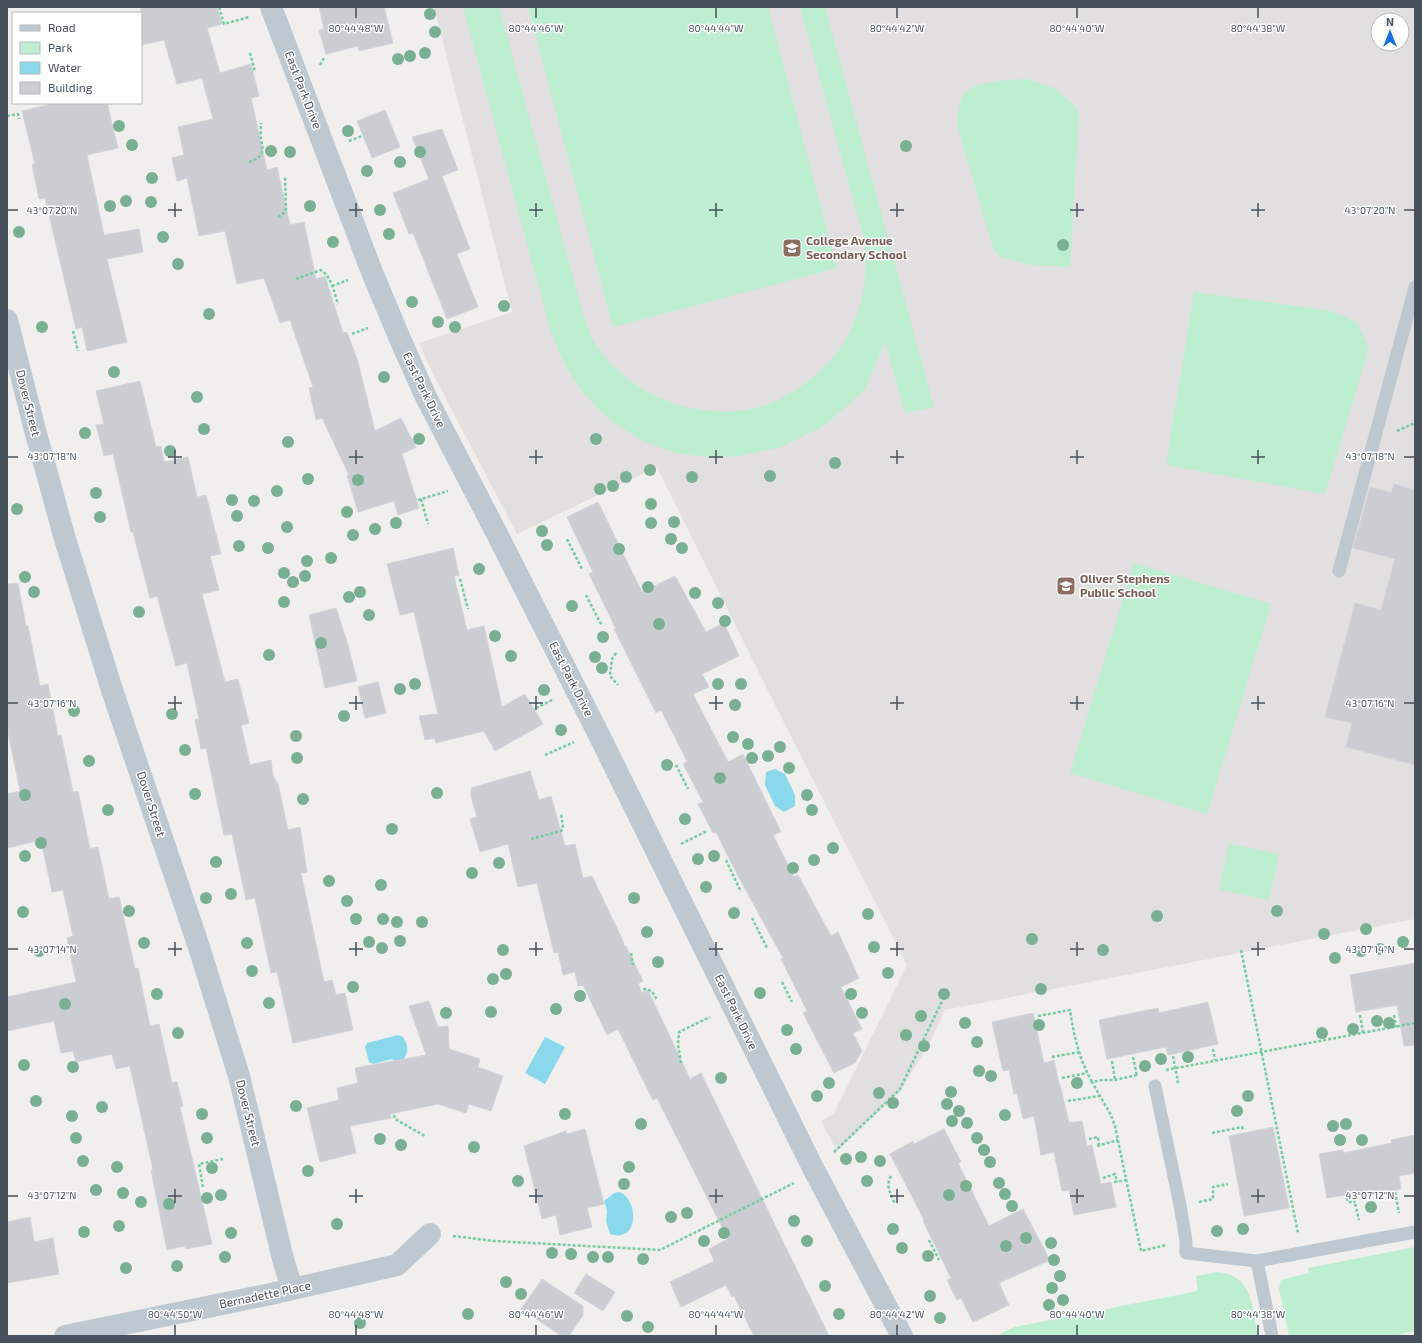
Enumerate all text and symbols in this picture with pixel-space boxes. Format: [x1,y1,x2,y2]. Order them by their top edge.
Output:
legend [12,12,142,104]
north arrow [1370,12,1410,52]
text: N [1386,15,1394,28]
text: Road [48,20,76,34]
text: 80°44'48"W [328,22,384,34]
text: 80°44'46"W [509,22,564,34]
text: 80°44'44"W [688,22,744,34]
text: 80°44'42"W [870,22,925,34]
text: 80°44'40"W [1049,22,1105,34]
text: 80°44'38"W [1231,22,1286,34]
text: Park [48,40,73,54]
street label: East Park Drive [283,49,325,131]
text: Water [48,60,82,74]
text: Building [48,80,93,94]
text: 43°07'20"N [27,204,77,216]
text: 43°07'20"N [1345,204,1395,216]
place label: College Avenue Secondary School [806,233,907,262]
school or university icon: College Avenue Secondary School [781,237,803,259]
street label: East Park Drive [401,350,449,430]
street label: Dover Street [14,368,44,438]
text: 43°07'18"N [27,450,77,462]
text: 43°07'18"N [1345,450,1395,462]
place label: Oliver Stephens Public School [1080,571,1170,599]
school or university icon: Oliver Stephens Public School [1055,575,1077,597]
street label: East Park Drive [547,639,597,718]
text: 43°07'16"N [28,697,76,709]
text: 43°07'16"N [1346,697,1394,709]
street label: Dover Street [135,769,169,839]
text: 43°07'14"N [27,943,77,955]
text: 43°07'14"N [1345,943,1395,955]
street label: East Park Drive [713,972,761,1052]
street label: Dover Street [234,1078,264,1148]
text: 43°07'12"N [28,1189,76,1201]
text: 43°07'12"N [1346,1189,1394,1201]
street label: Bernadette Place [218,1277,312,1311]
text: 80°44'50"W [148,1308,203,1320]
text: 80°44'48"W [328,1308,384,1320]
text: 80°44'46"W [509,1308,564,1320]
text: 80°44'44"W [688,1308,744,1320]
text: 80°44'42"W [870,1308,925,1320]
text: 80°44'40"W [1049,1308,1105,1320]
text: 80°44'38"W [1231,1308,1286,1320]

